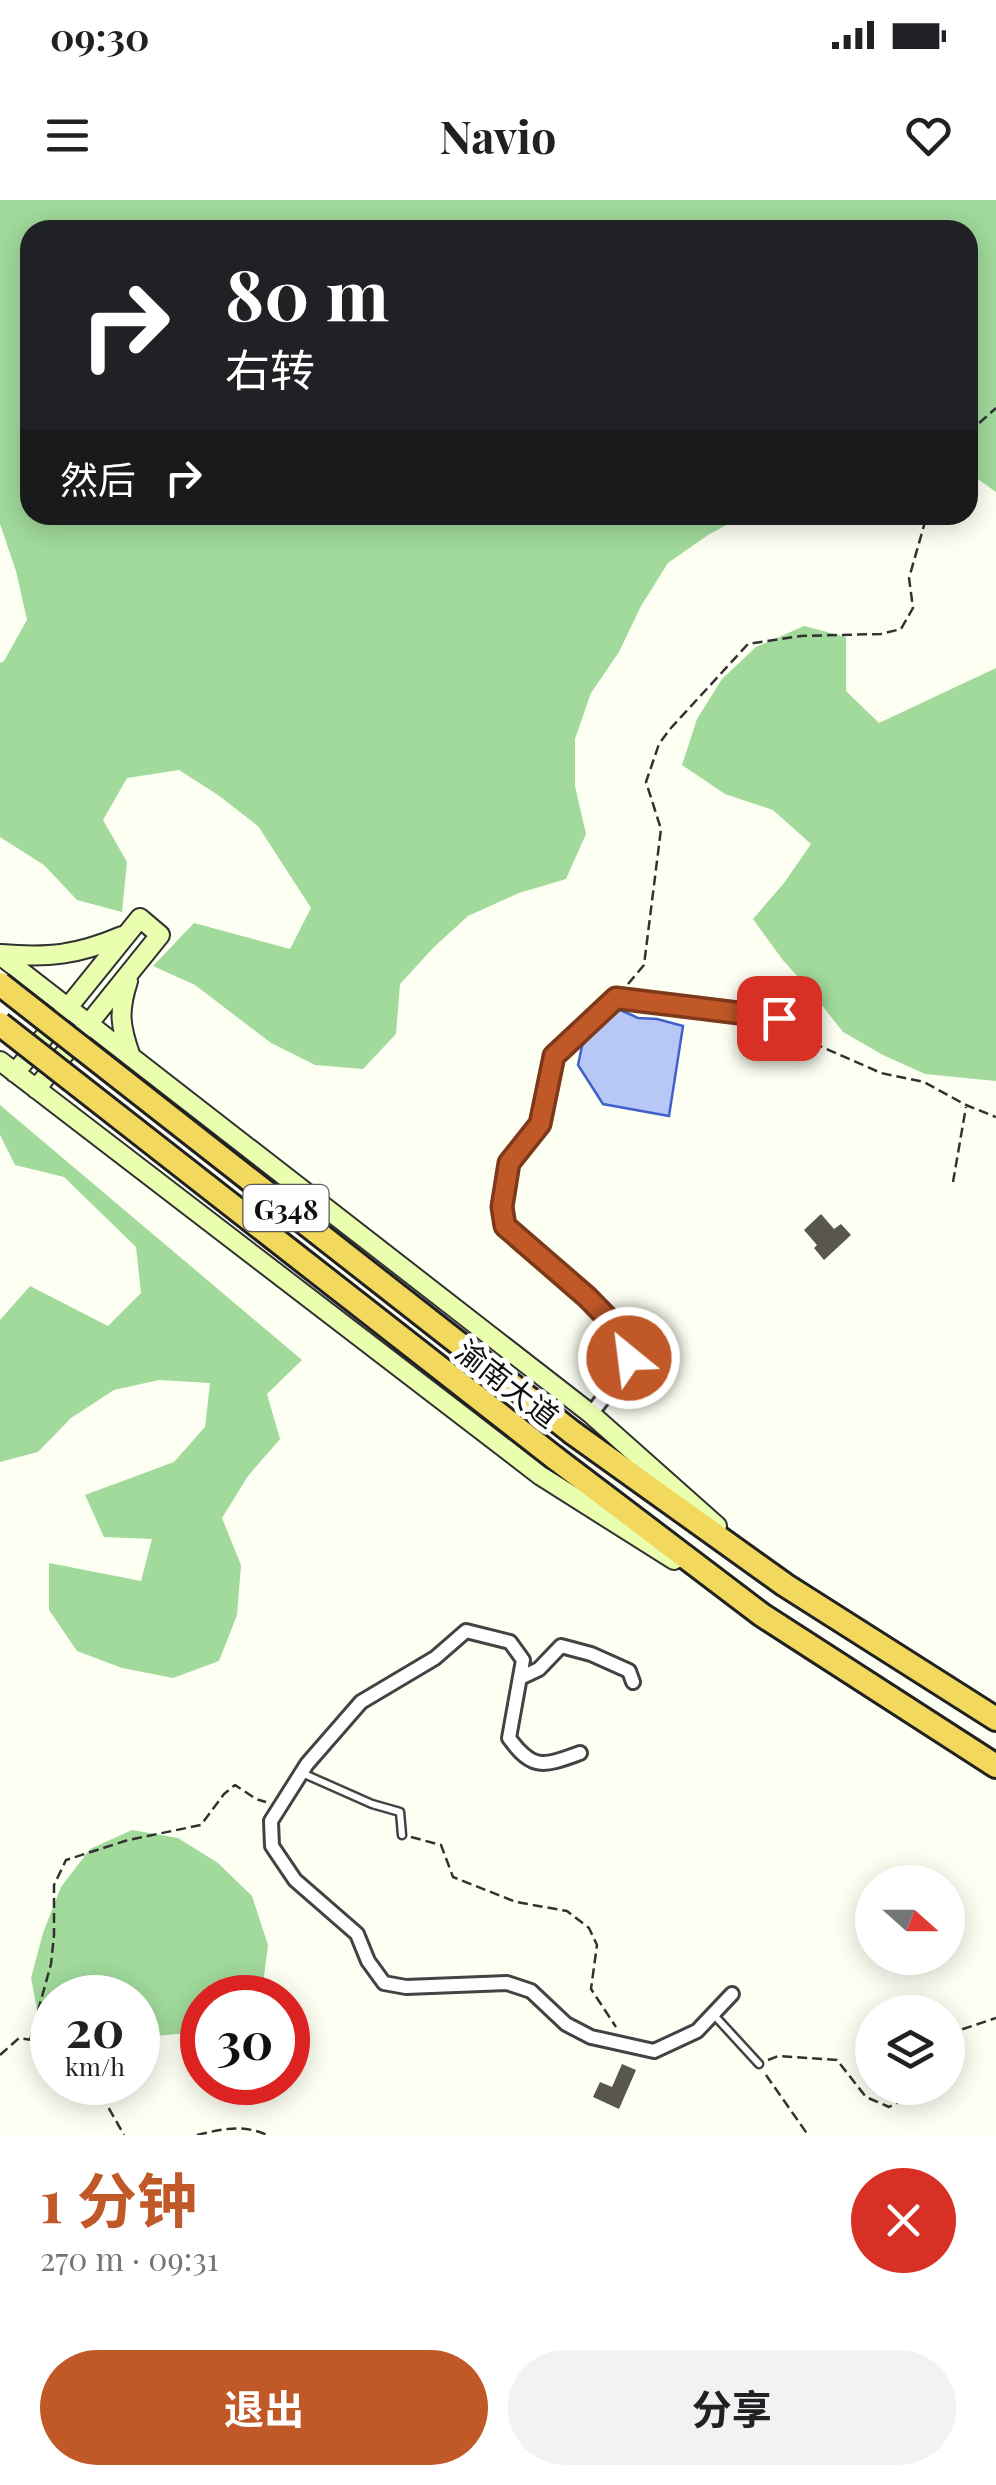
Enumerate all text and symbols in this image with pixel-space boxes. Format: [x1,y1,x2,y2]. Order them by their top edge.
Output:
text: 09:30 [50,10,150,61]
text: Navio [440,105,556,165]
icon: menu [40,108,95,163]
icon: heart [901,108,956,163]
text: 80 m [225,245,389,339]
icon: right [60,260,190,390]
text: 右转 [225,338,315,398]
icon: right [156,450,211,505]
text: 然后 [60,453,136,504]
pin [737,976,822,1061]
icon: arrive [752,991,807,1046]
road number: G348 [244,1185,328,1231]
position arrow [577,1306,681,1410]
street label: 渝南大道 [448,1330,568,1436]
north arrow [855,1865,965,1975]
map controls [855,1865,965,2105]
speed limit sign: 30 [180,1975,310,2105]
text: 20 [66,1994,124,2061]
button: layers [855,1995,965,2105]
text: km/h [65,2049,125,2082]
text: 1 分钟 [40,2158,197,2238]
button: close [851,2168,956,2273]
text: 270 m · 09:31 [40,2236,219,2279]
button: 退出 [40,2350,488,2465]
button: 分享 [508,2350,956,2465]

